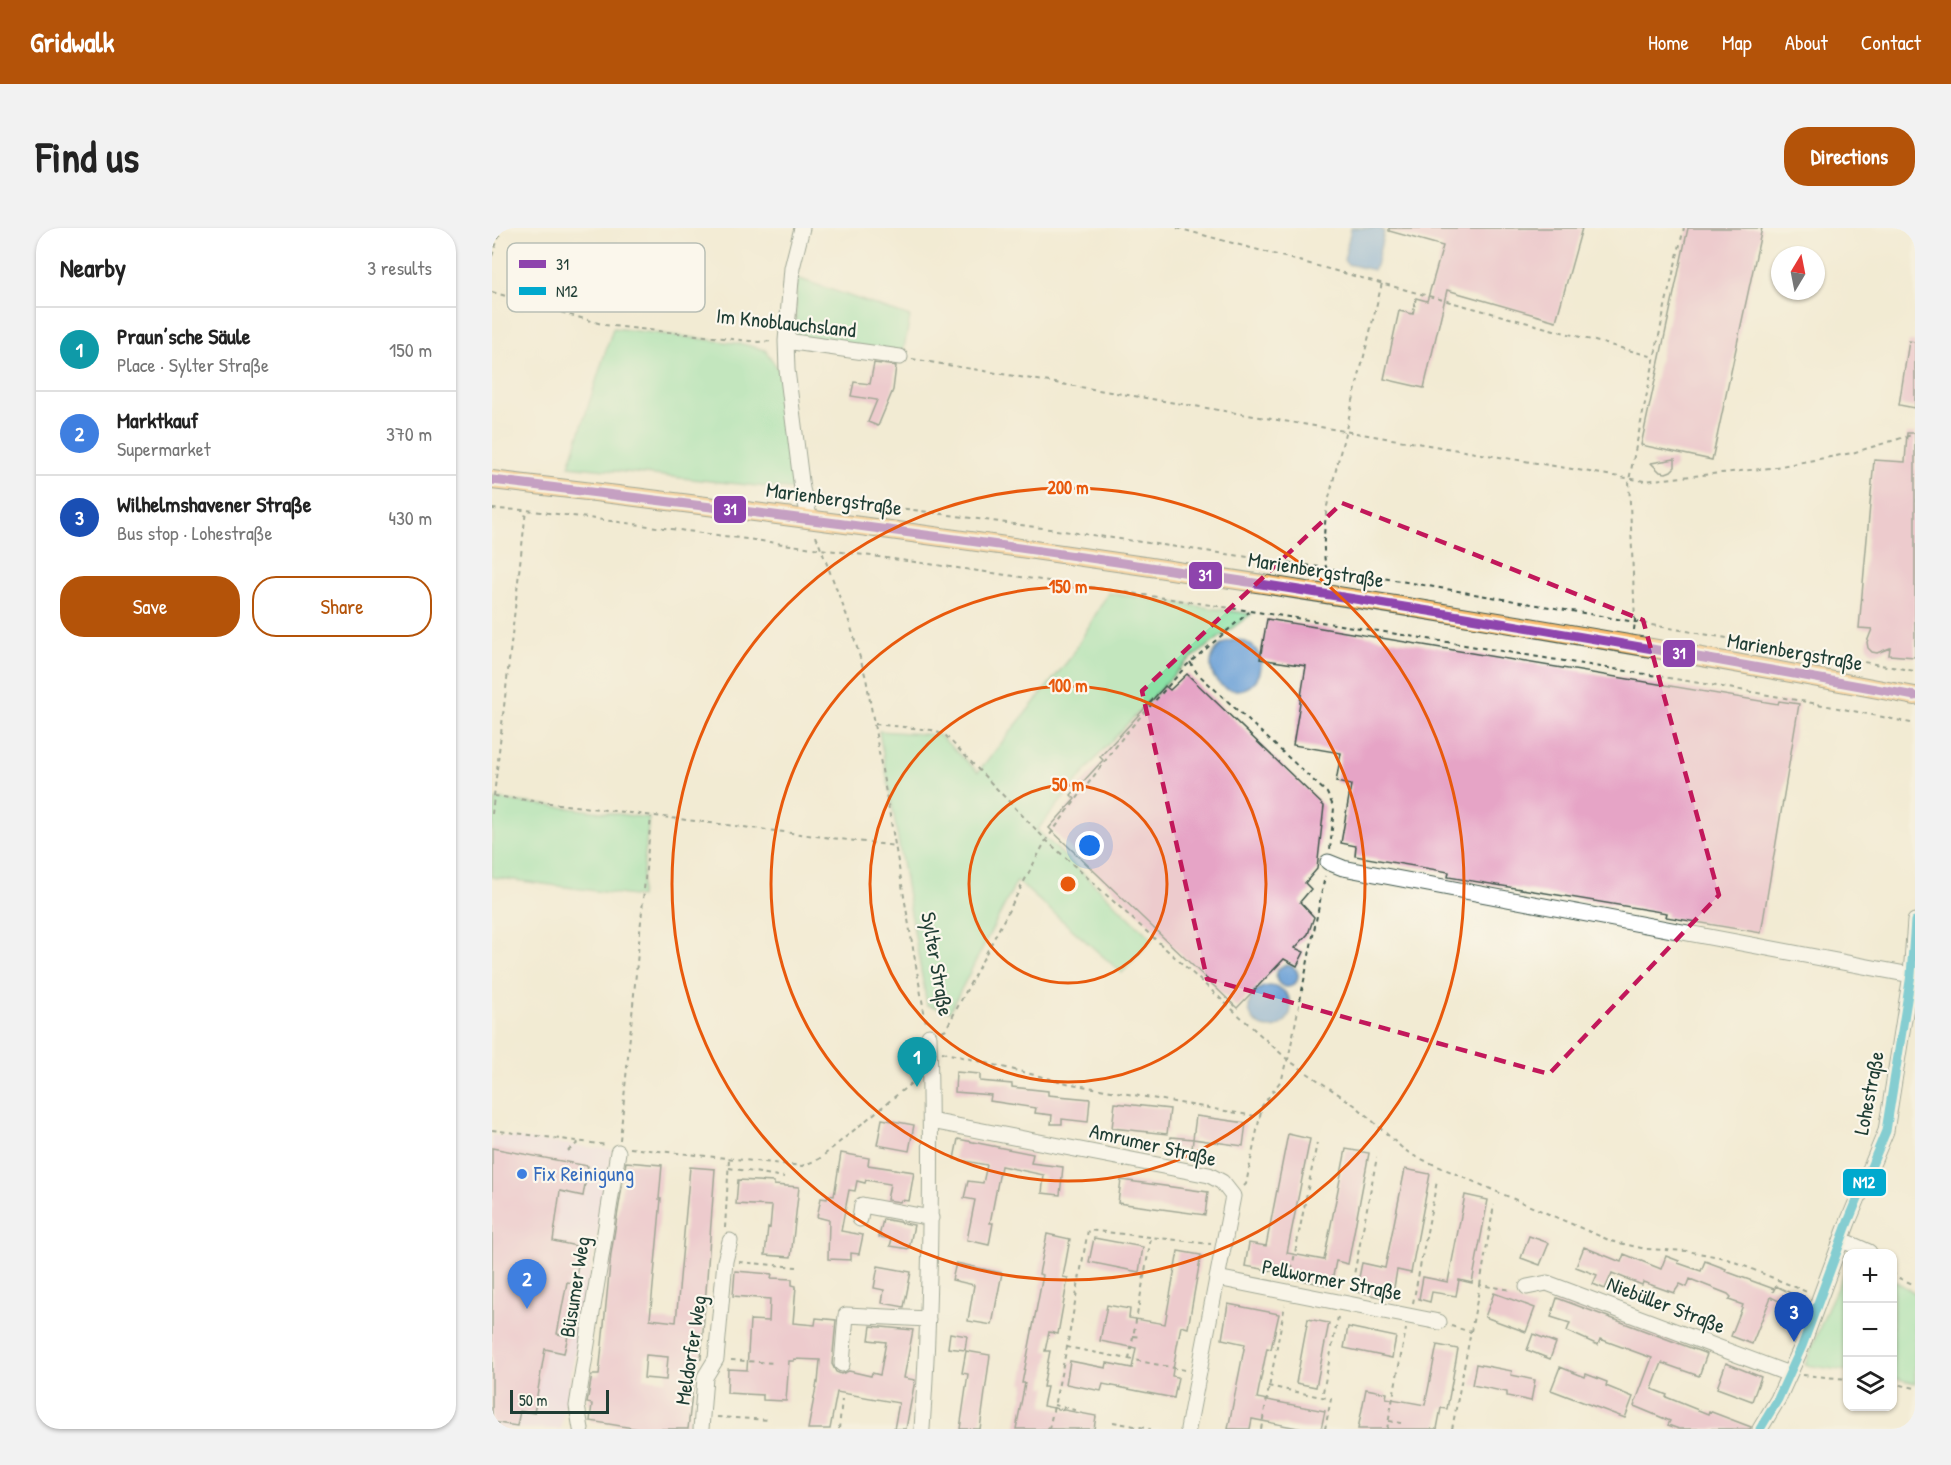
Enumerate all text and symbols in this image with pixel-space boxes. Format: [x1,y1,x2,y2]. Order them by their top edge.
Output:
text: Gridwalk [30,23,114,61]
text: Home [1648,28,1689,57]
text: Map [1722,28,1752,57]
text: About [1785,28,1828,57]
text: Contact [1861,28,1921,57]
button: Directions [1784,127,1915,186]
text: Find us [36,128,139,185]
legend [507,243,705,312]
north arrow [1771,246,1825,300]
text: Nearby [60,250,126,285]
text: 31 [556,253,569,275]
text: 3 results [367,254,432,281]
text: N12 [556,280,578,302]
street label: Im Knoblauchsland [715,301,857,344]
text: Praun’sche Säule [117,321,250,351]
text: 1 [76,336,83,363]
text: 150 m [389,336,432,363]
text: Place · Sylter Straße [117,351,269,378]
text: Marktkauf [117,405,198,435]
text: 2 [75,420,84,447]
text: 370 m [386,420,432,447]
text: Supermarket [117,435,211,462]
street label: Marienbergstraße [764,475,904,522]
text: 200 m [1048,475,1088,500]
text: Wilhelmshavener Straße [117,489,311,519]
line badge: 31 [713,495,747,524]
text: 31 [724,498,737,520]
text: 3 [75,504,84,531]
text: 430 m [388,504,432,531]
text: Bus stop · Lohestraße [117,519,272,546]
street label: Marienbergstraße [1246,544,1386,595]
line badge: 31 [1188,561,1223,590]
text: 31 [1199,564,1212,586]
text: 150 m [1049,574,1087,599]
button: Save [60,576,240,637]
button: Share [252,576,432,637]
street label: Marienbergstraße [1725,625,1865,678]
line badge: 31 [1662,639,1696,668]
text: 31 [1673,642,1686,664]
text: 100 m [1048,673,1088,698]
text: 50 m [1052,772,1084,797]
your location [1075,831,1104,860]
centre of rings [1058,874,1078,894]
street label: Sylter Straße [914,910,961,1018]
pin: 1 [898,1038,936,1087]
street label: Lohestraße [1846,1049,1891,1137]
street label: Amrumer Straße [1087,1116,1219,1173]
place label: Fix Reinigung [533,1159,634,1188]
marker: Fix Reinigung [515,1167,529,1181]
line badge: N12 [1842,1168,1887,1197]
text: N12 [1853,1171,1875,1193]
street label: Büsumer Weg [552,1234,597,1339]
map controls [1843,1249,1897,1411]
button: + [1843,1249,1897,1303]
street label: Pellwormer Straße [1260,1252,1405,1307]
pin: 2 [507,1260,546,1309]
street label: Niebüller Straße [1603,1269,1729,1340]
pin: 3 [1774,1292,1814,1342]
street label: Meldorfer Weg [668,1293,713,1407]
button: − [1843,1303,1897,1357]
button: layers [1843,1357,1897,1411]
scale bar [510,1387,609,1414]
text: 50 m [519,1389,548,1411]

